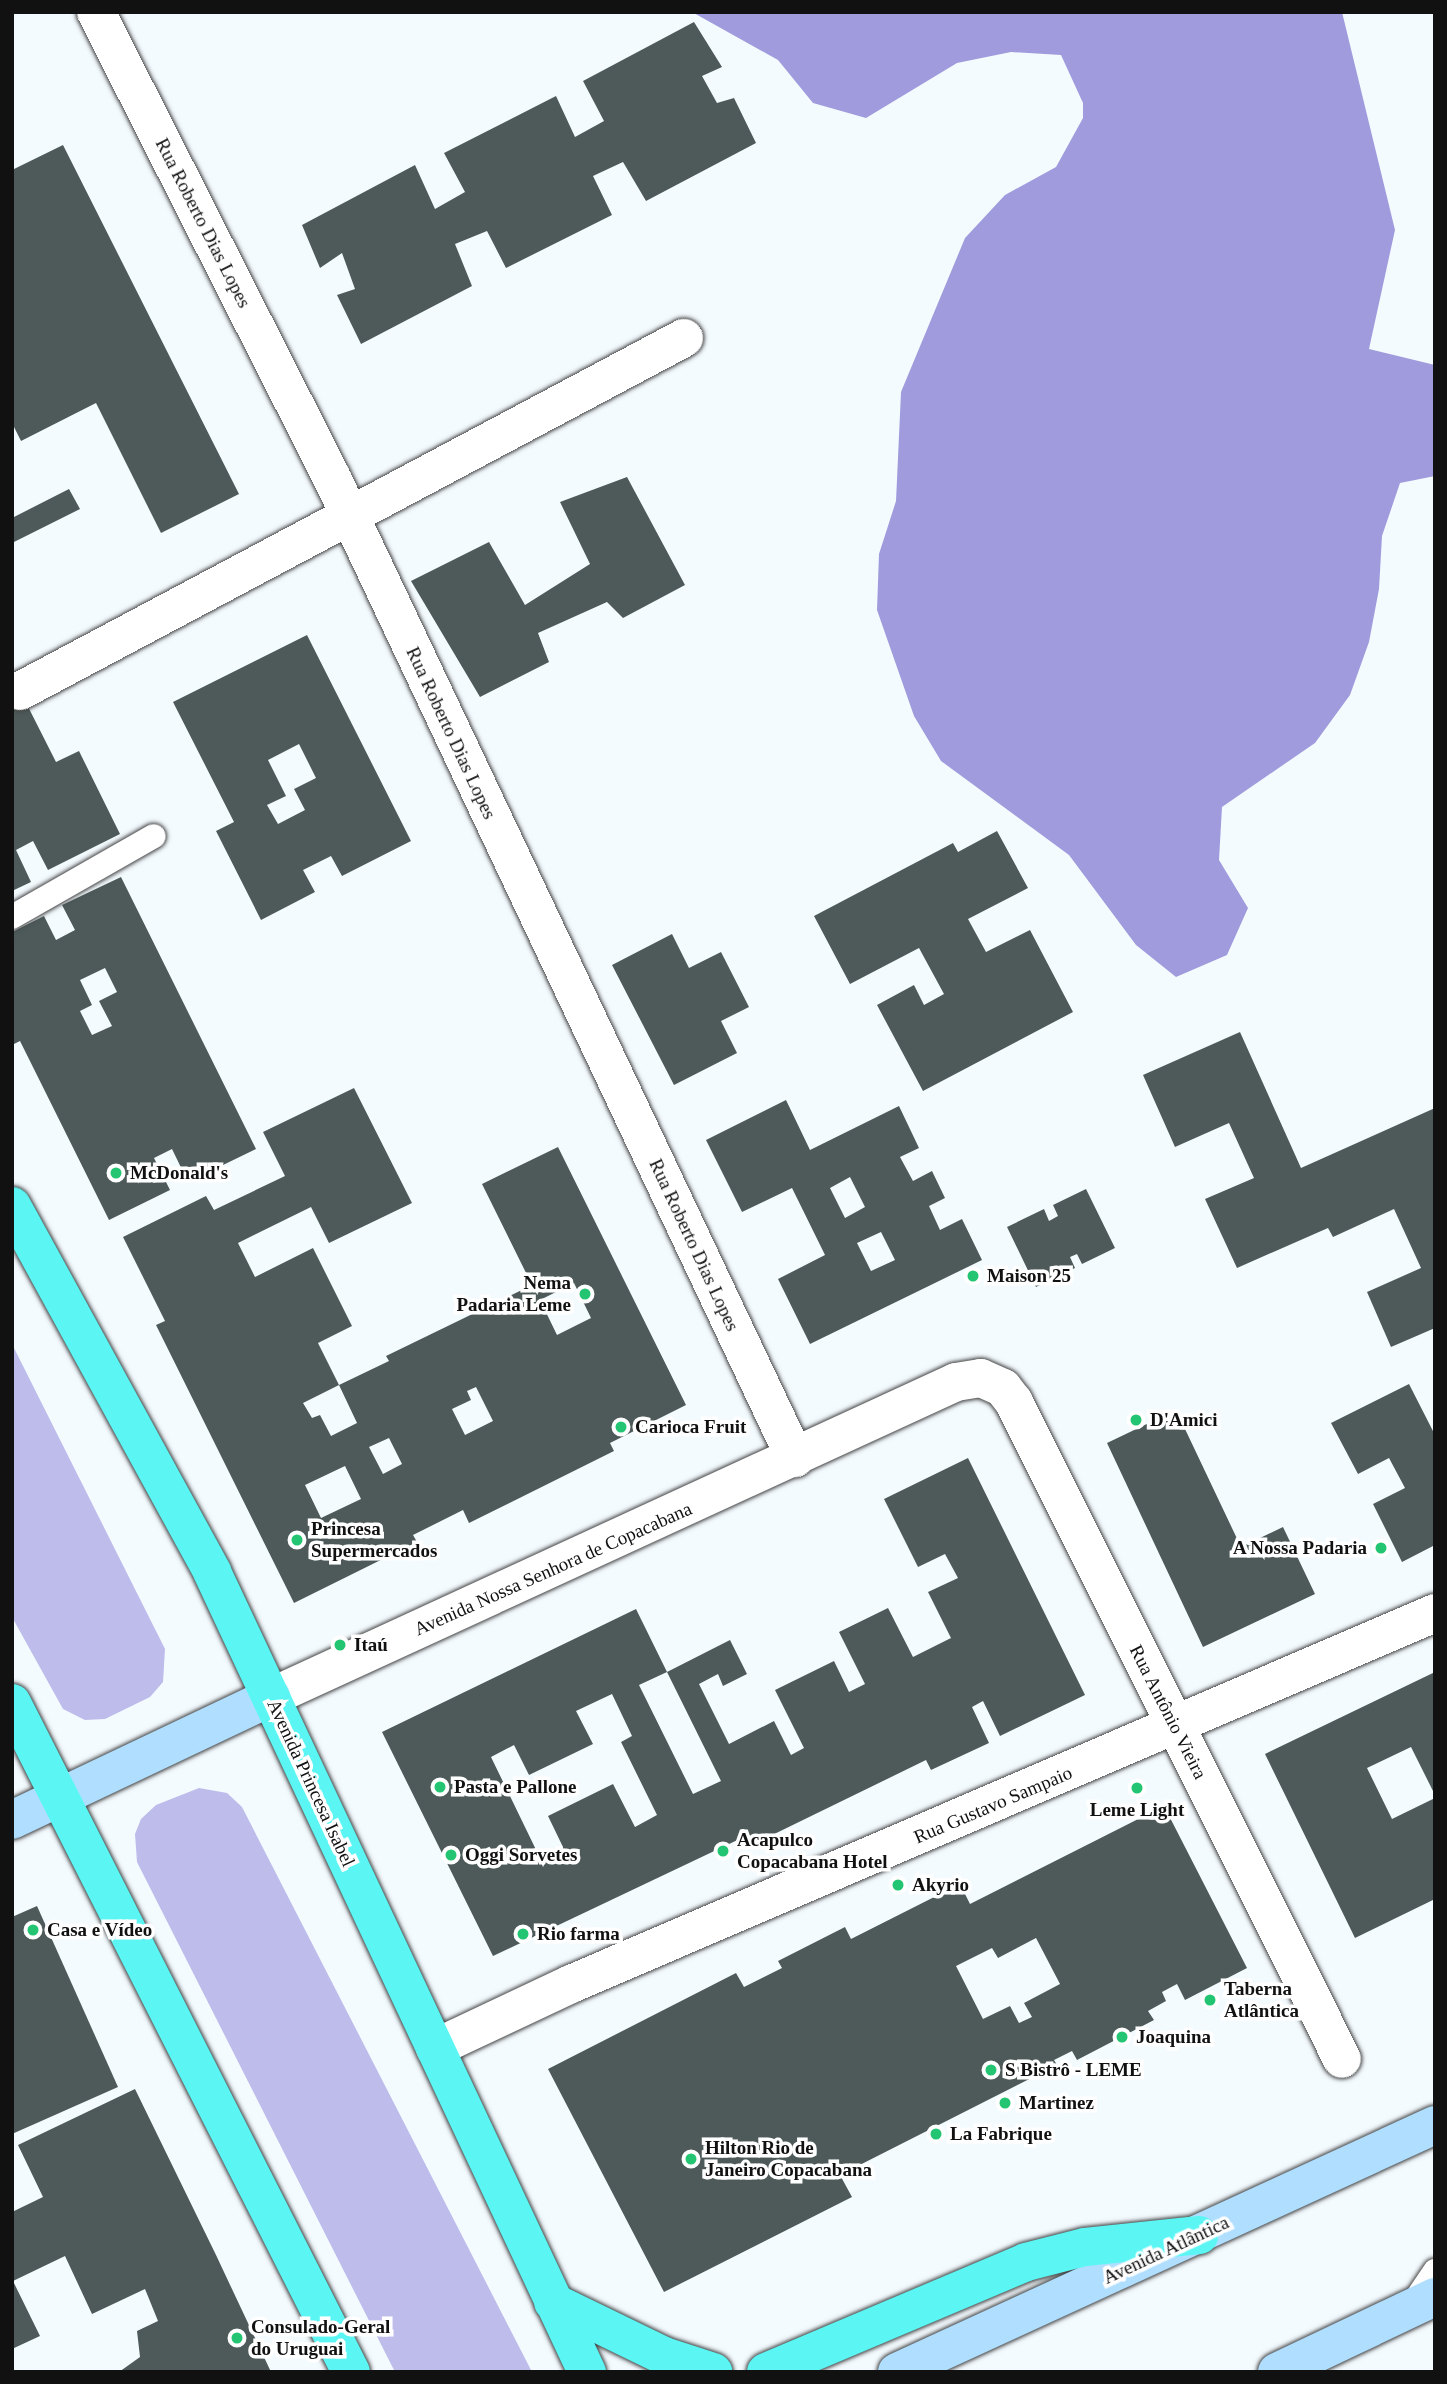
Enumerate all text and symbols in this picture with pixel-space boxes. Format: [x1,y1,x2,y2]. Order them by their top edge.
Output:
street label: Rua Roberto Dias Lopes [150,134,256,312]
street label: Rua Roberto Dias Lopes [401,643,501,823]
street label: Rua Roberto Dias Lopes [644,1155,744,1335]
place label: McDonald's [130,1162,228,1184]
marker: McDonald's [108,1165,124,1181]
place label: Maison 25 [987,1265,1071,1287]
marker: Maison 25 [965,1268,981,1284]
place label: Nema Padaria Leme [456,1272,571,1316]
marker: Nema Padaria Leme [577,1286,593,1302]
place label: D'Amici [1150,1409,1218,1431]
marker: D'Amici [1128,1412,1144,1428]
place label: Carioca Fruit [635,1416,746,1438]
marker: Carioca Fruit [613,1419,629,1435]
street label: Avenida Nossa Senhora de Copacabana [411,1497,695,1641]
place label: Princesa Supermercados [311,1518,437,1562]
marker: Princesa Supermercados [289,1532,305,1548]
place label: A Nossa Padaria [1232,1537,1367,1559]
marker: A Nossa Padaria [1373,1540,1389,1556]
place label: Itaú [354,1634,388,1656]
marker: Itaú [332,1637,348,1653]
street label: Rua Antônio Vieira [1124,1641,1212,1783]
street label: Avenida Princesa Isabel [262,1696,360,1870]
street label: Rua Gustavo Sampaio [910,1761,1076,1849]
place label: Pasta e Pallone [454,1776,576,1798]
marker: Pasta e Pallone [432,1779,448,1795]
marker: Leme Light [1129,1780,1145,1796]
place label: Leme Light [1090,1799,1184,1821]
place label: Acapulco Copacabana Hotel [737,1829,887,1873]
marker: Acapulco Copacabana Hotel [715,1843,731,1859]
place label: Oggi Sorvetes [465,1844,577,1866]
marker: Oggi Sorvetes [443,1847,459,1863]
place label: Akyrio [912,1874,969,1896]
marker: Akyrio [890,1877,906,1893]
place label: Casa e Vídeo [47,1919,153,1941]
marker: Casa e Vídeo [25,1922,41,1938]
place label: Rio farma [537,1923,620,1945]
marker: Rio farma [515,1926,531,1942]
place label: Taberna Atlântica [1224,1978,1299,2022]
marker: Taberna Atlântica [1202,1992,1218,2008]
place label: Joaquina [1136,2026,1211,2048]
marker: Joaquina [1114,2029,1130,2045]
place label: S Bistrô - LEME [1005,2059,1142,2081]
marker: S Bistrô - LEME [983,2062,999,2078]
place label: Martinez [1019,2092,1094,2114]
marker: Martinez [997,2095,1013,2111]
place label: La Fabrique [950,2123,1052,2145]
marker: La Fabrique [928,2126,944,2142]
place label: Hilton Rio de Janeiro Copacabana [705,2137,872,2181]
marker: Hilton Rio de Janeiro Copacabana [683,2151,699,2167]
street label: Avenida Atlântica [1099,2211,1233,2289]
place label: Consulado-Geral do Uruguai [251,2316,390,2360]
marker: Consulado-Geral do Uruguai [229,2330,245,2346]

